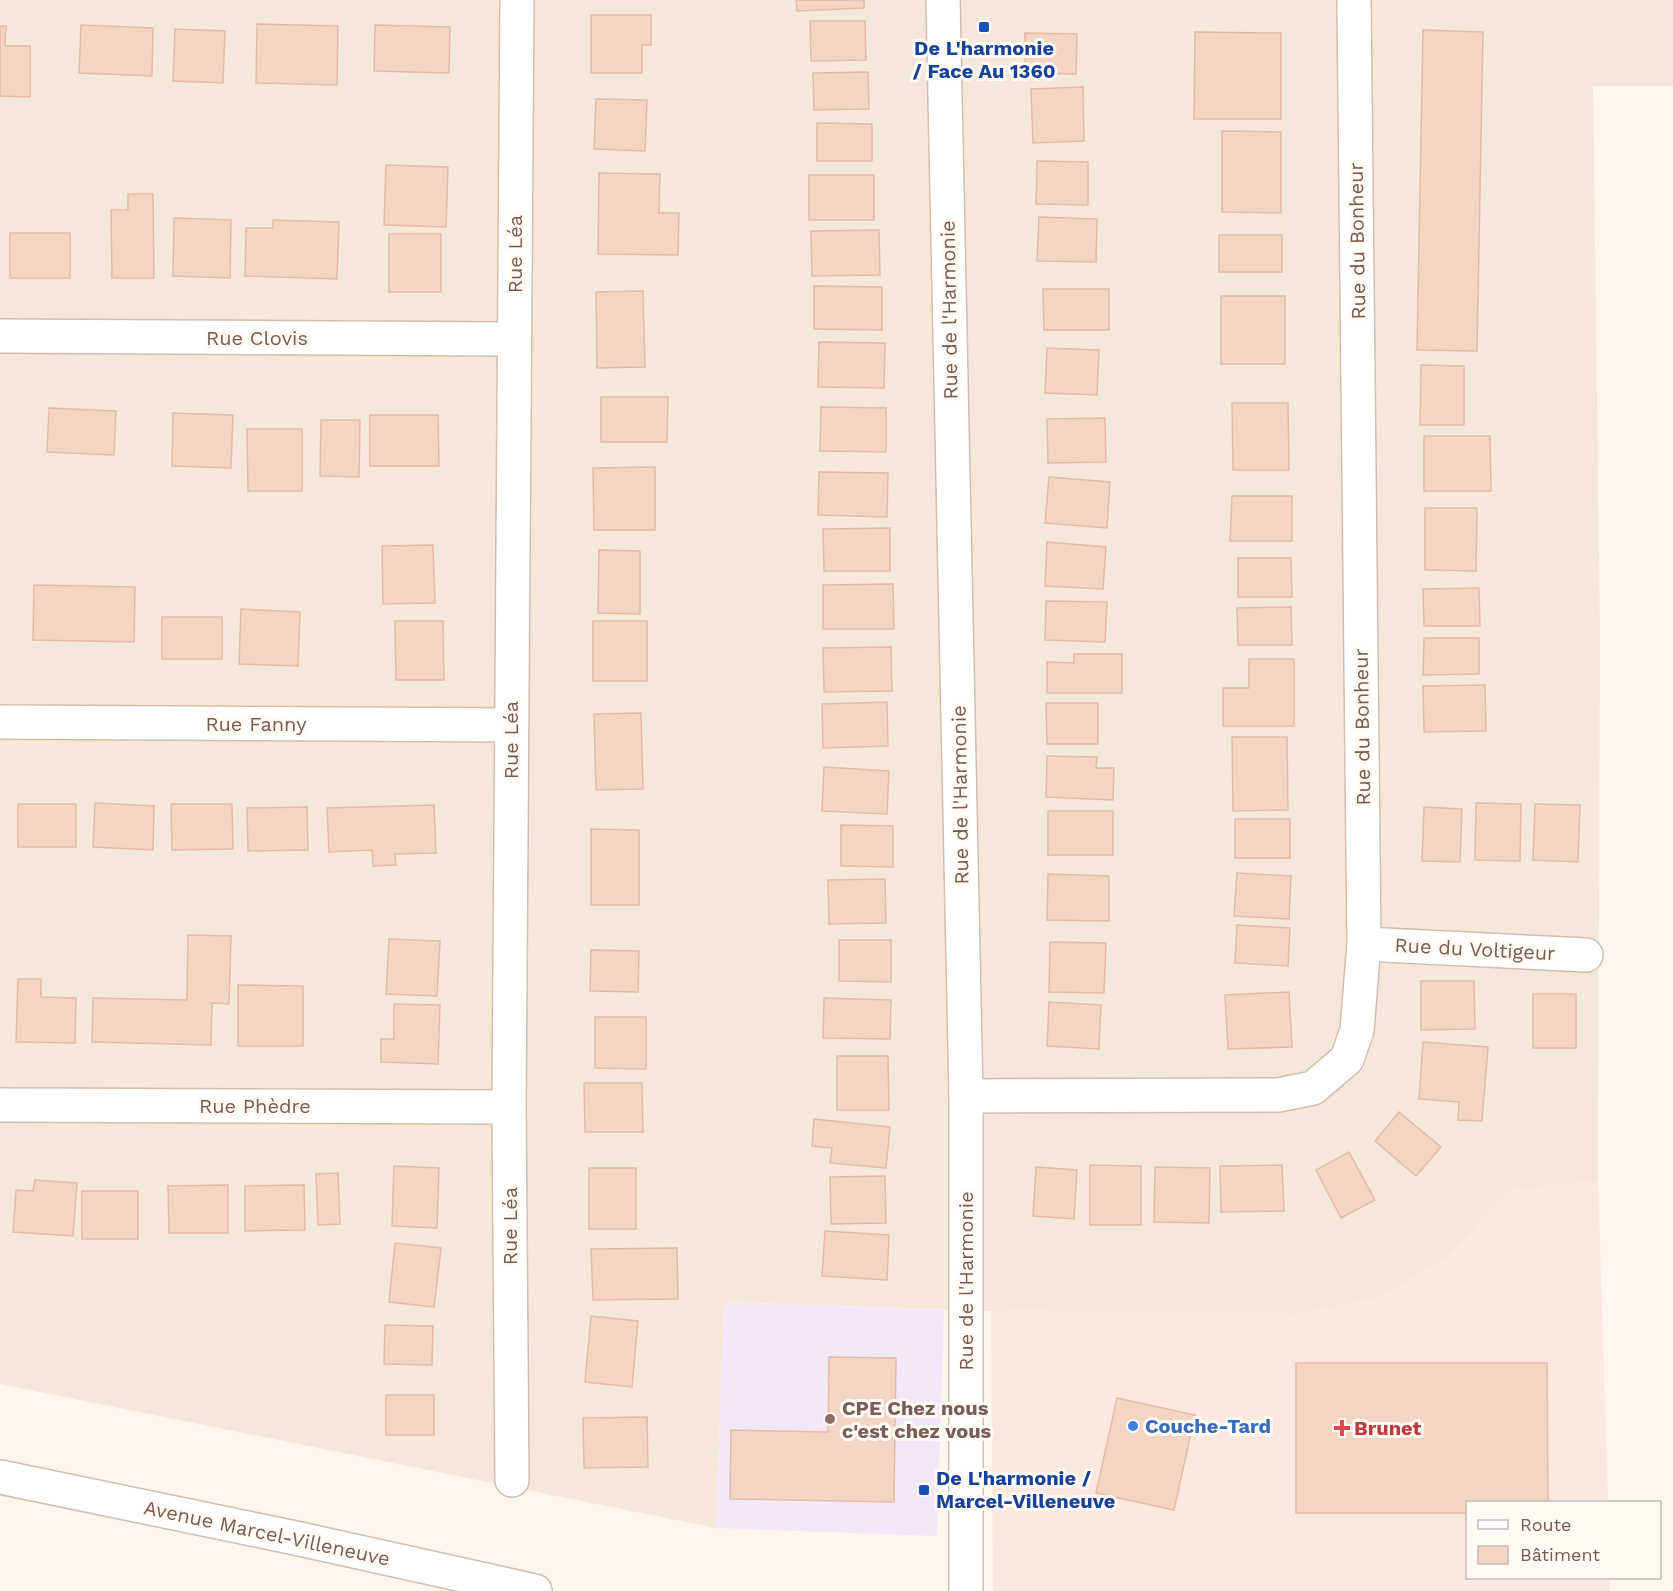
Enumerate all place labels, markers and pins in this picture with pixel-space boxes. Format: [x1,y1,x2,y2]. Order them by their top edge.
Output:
marker: De L'harmonie / Face Au 1360 [977,20,991,34]
place label: De L'harmonie / Face Au 1360 [912,36,1056,83]
place label: CPE Chez nous c'est chez vous [842,1396,992,1443]
marker: CPE Chez nous c'est chez vous [823,1412,837,1426]
place label: Couche-Tard [1145,1414,1271,1438]
place label: Brunet [1354,1416,1422,1440]
marker: Couche-Tard [1126,1419,1140,1433]
marker: Brunet [1335,1421,1349,1435]
place label: De L'harmonie / Marcel-Villeneuve [936,1466,1115,1513]
marker: De L'harmonie / Marcel-Villeneuve [917,1483,931,1497]

